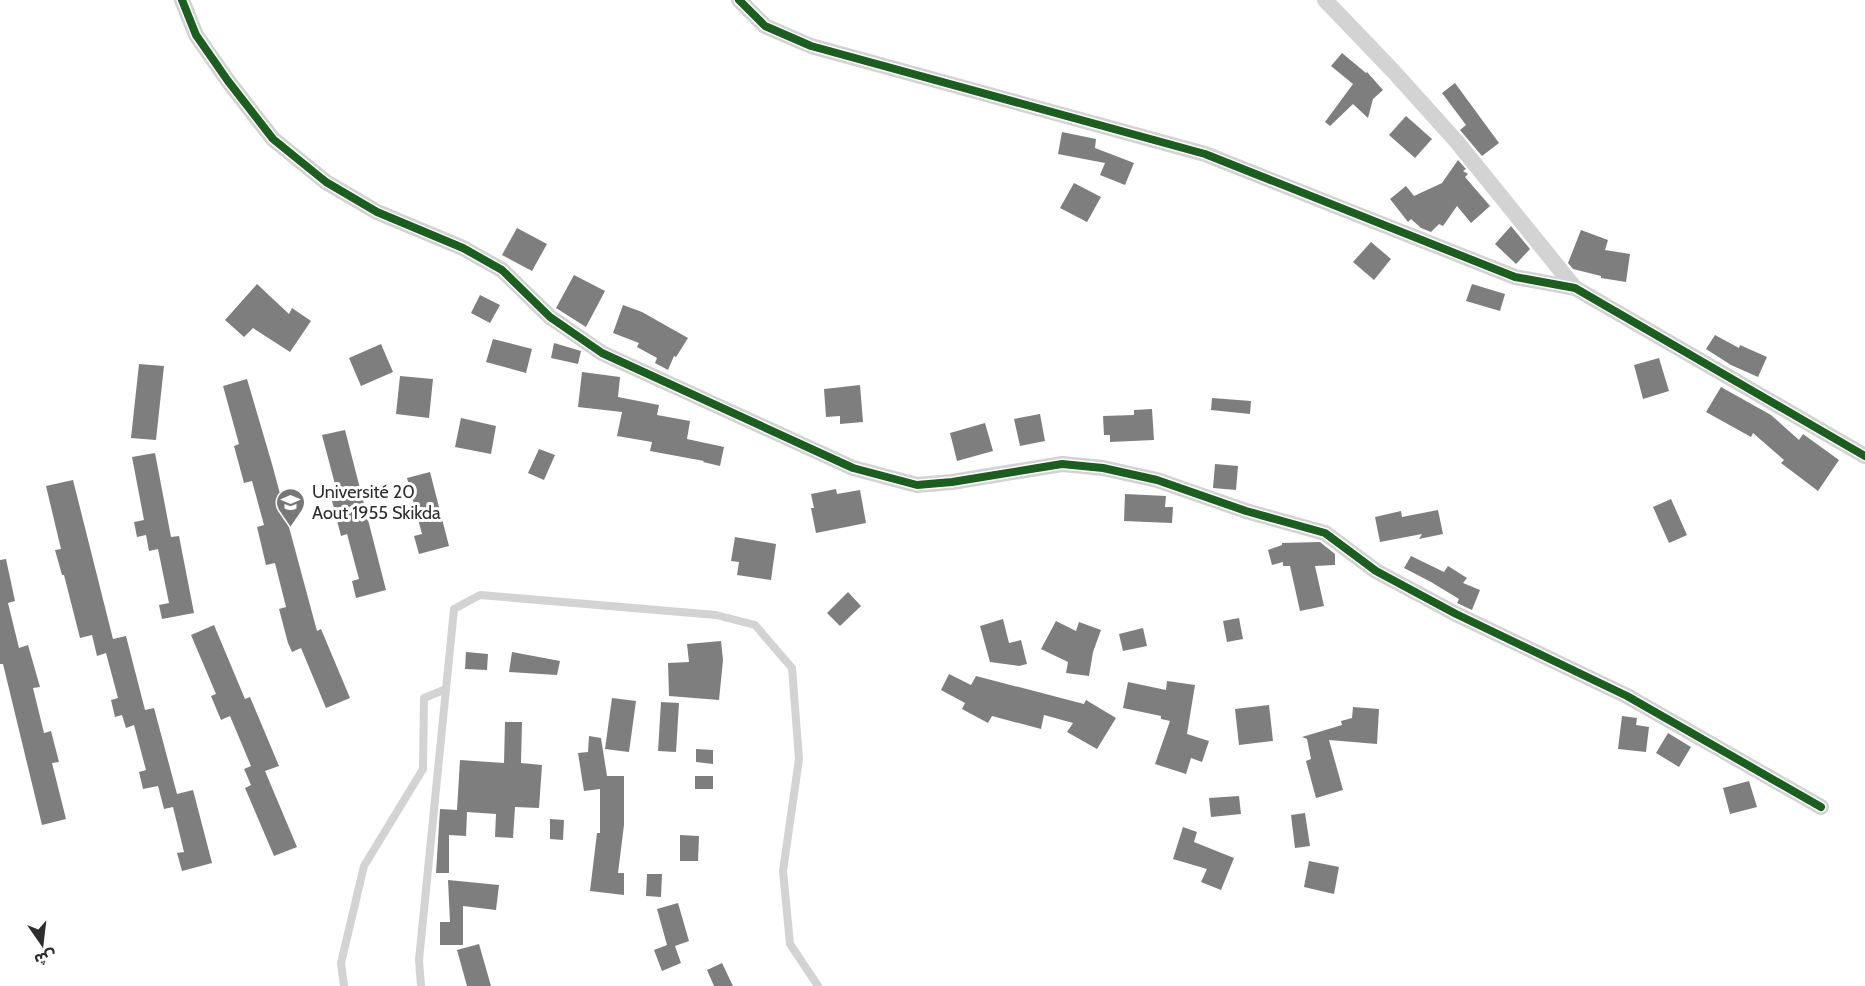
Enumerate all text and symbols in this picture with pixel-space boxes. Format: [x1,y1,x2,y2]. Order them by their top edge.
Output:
place label: Université 20 Aout 1955 Skikda [312,481,441,524]
school or university icon: Université 20 Aout 1955 Skikda [275,486,307,528]
north arrow [12,914,72,974]
text: ش [32,946,58,970]

